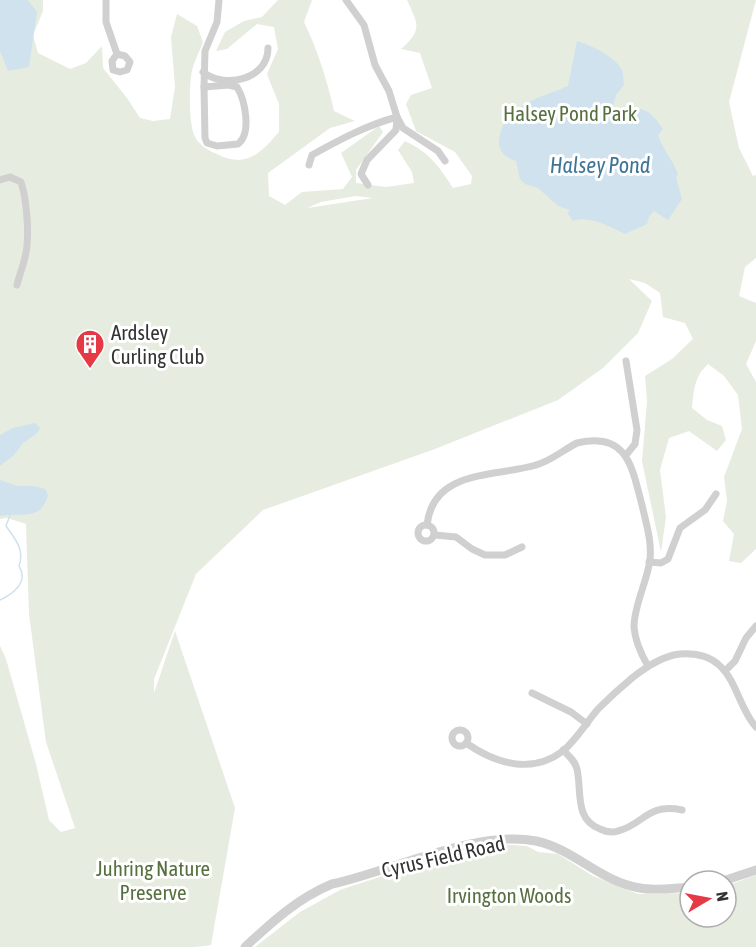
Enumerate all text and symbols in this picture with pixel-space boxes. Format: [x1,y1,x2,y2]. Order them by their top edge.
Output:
park label: Halsey Pond Park [503,101,637,125]
water label: Halsey Pond [550,152,650,178]
place label: Ardsley Curling Club [111,320,204,368]
building icon: Ardsley Curling Club [74,328,106,370]
street label: Cyrus Field Road [379,830,507,882]
park label: Juhring Nature Preserve [96,856,210,904]
north arrow [678,869,738,929]
park label: Irvington Woods [447,883,571,907]
text: N [713,890,732,903]

